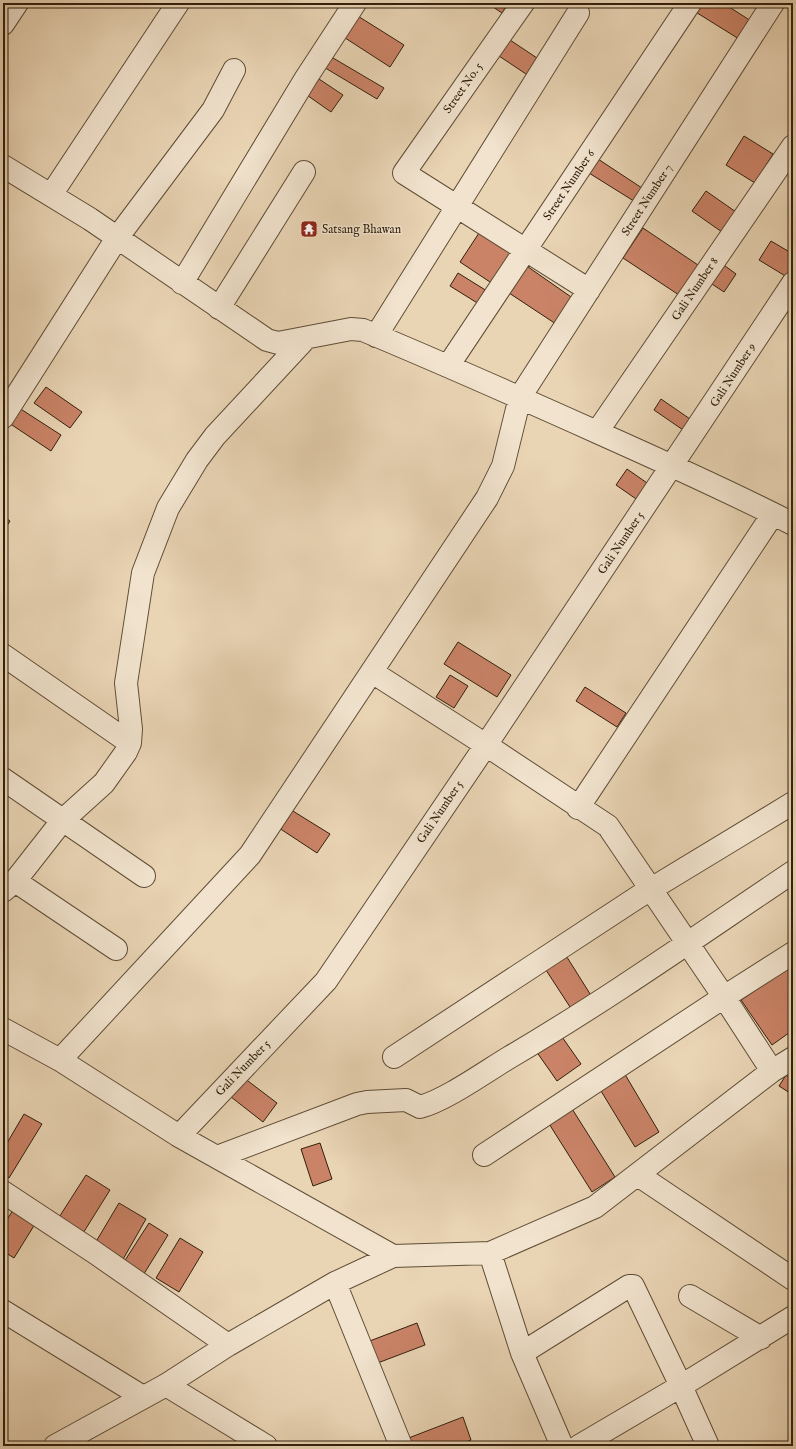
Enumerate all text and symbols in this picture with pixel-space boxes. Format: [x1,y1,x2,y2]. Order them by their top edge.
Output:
street label: Street No. 5 [440,59,486,116]
street label: Street Number 6 [540,146,599,223]
street label: Street Number 7 [618,161,676,239]
temple icon: Satsang Bhawan [299,219,319,239]
place label: Satsang Bhawan [322,222,402,237]
street label: Gali Number 8 [668,254,722,323]
street label: Gali Number 9 [707,340,759,410]
street label: Gali Number 5 [594,508,648,577]
street label: Gali Number 5 [413,777,467,846]
street label: Gali Number 5 [212,1036,274,1099]

